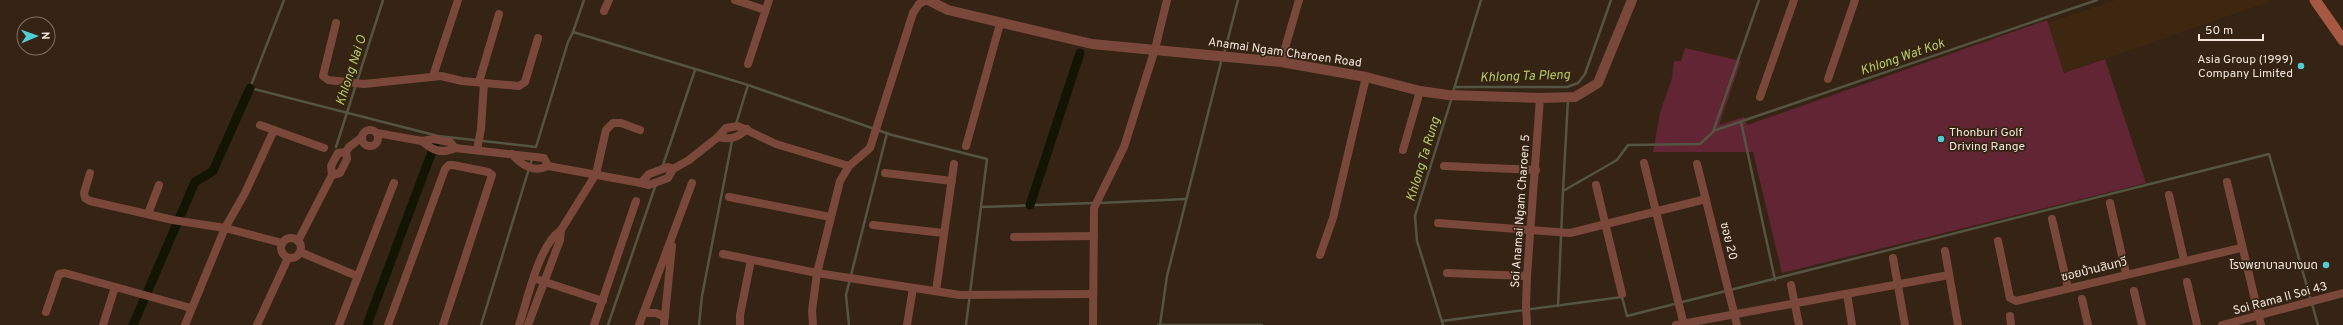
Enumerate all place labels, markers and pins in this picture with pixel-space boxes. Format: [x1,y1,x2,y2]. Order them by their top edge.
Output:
place label: Asia Group (1999) Company Limited [2197,52,2293,82]
marker: Asia Group (1999) Company Limited [2296,61,2306,71]
place label: Thonburi Golf Driving Range [1949,125,2025,155]
marker: Thonburi Golf Driving Range [1936,134,1946,144]
place label: โรงพยาบาลบางมด [2229,258,2318,274]
marker: โรงพยาบาลบางมด [2321,260,2331,270]

